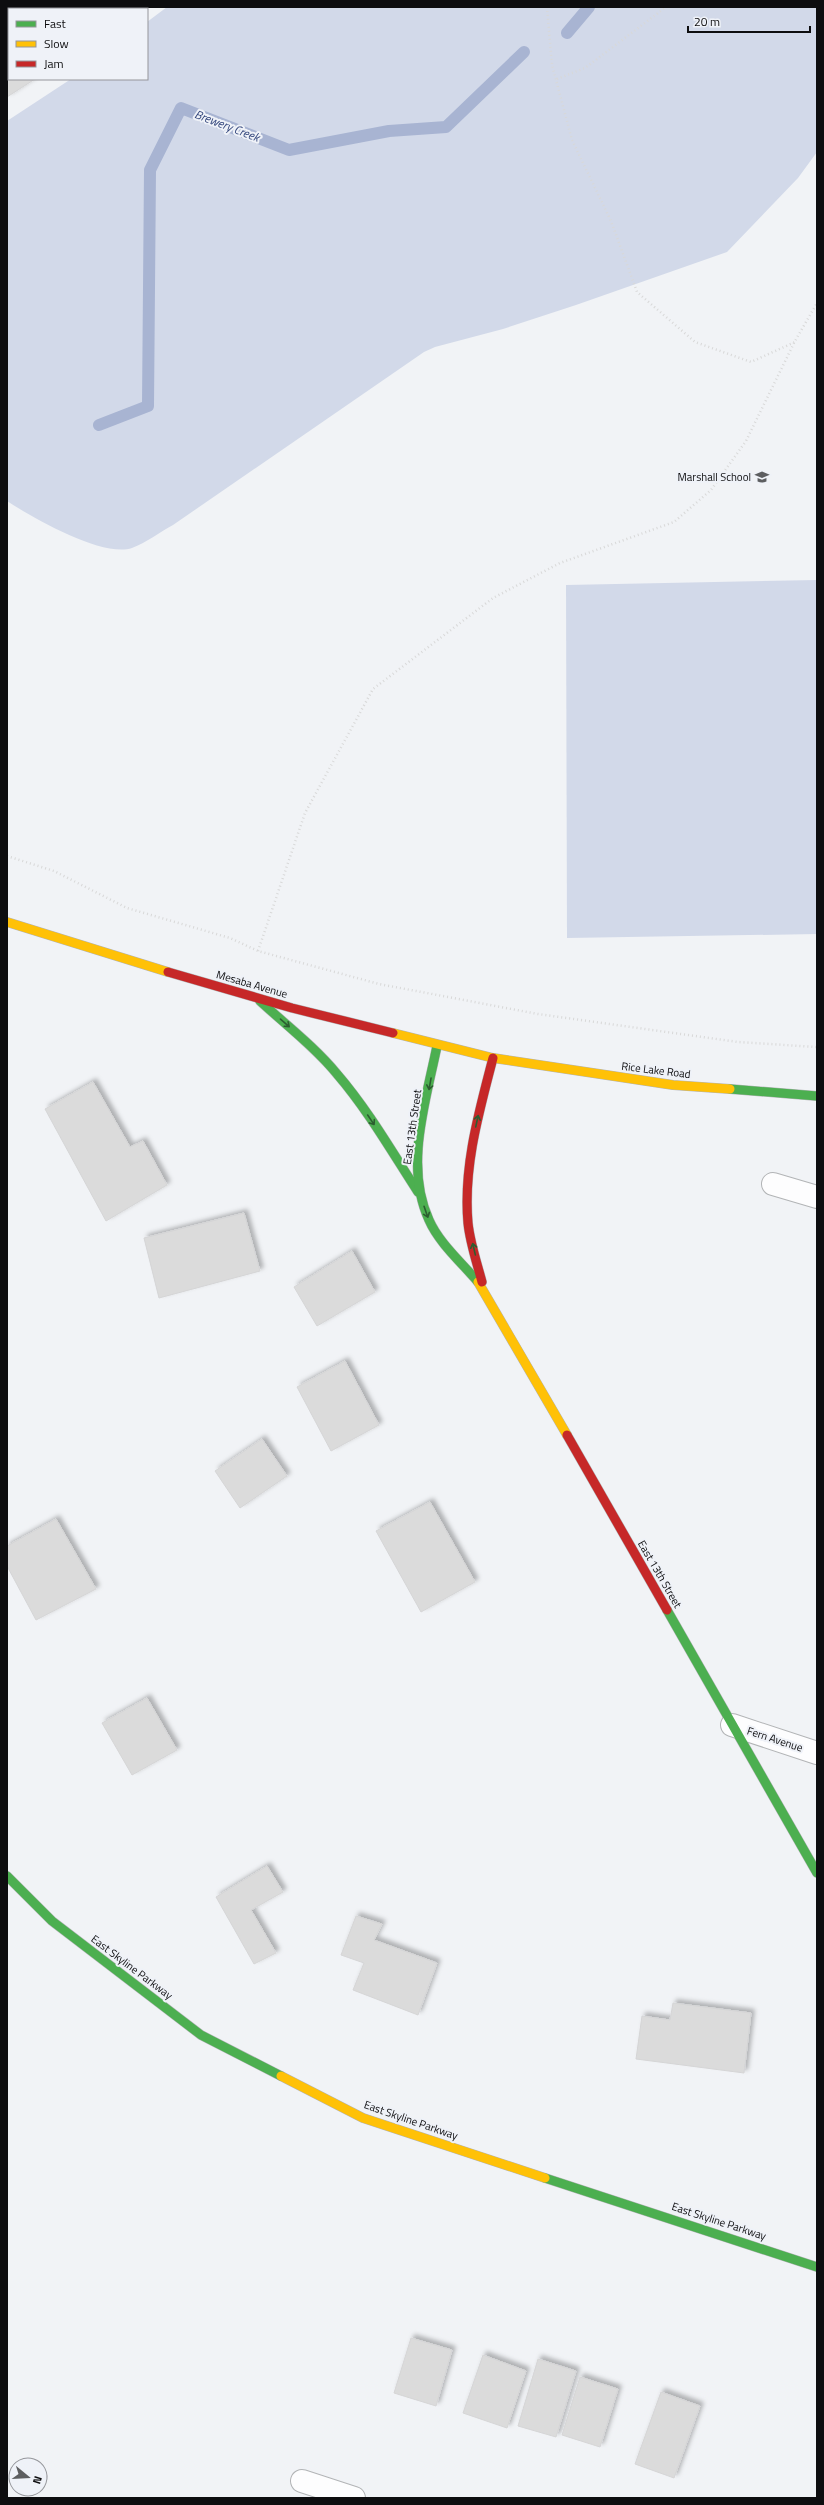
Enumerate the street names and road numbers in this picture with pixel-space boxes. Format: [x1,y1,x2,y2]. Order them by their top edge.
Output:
street label: Mesaba Avenue [214,966,290,1002]
street label: Rice Lake Road [620,1058,692,1082]
street label: East 13th Street [399,1088,425,1166]
street label: East 13th Street [634,1537,686,1611]
street label: Fern Avenue [745,1722,805,1756]
street label: East Skyline Parkway [88,1931,177,2003]
street label: East Skyline Parkway [362,2096,461,2144]
street label: East Skyline Parkway [670,2198,769,2244]

